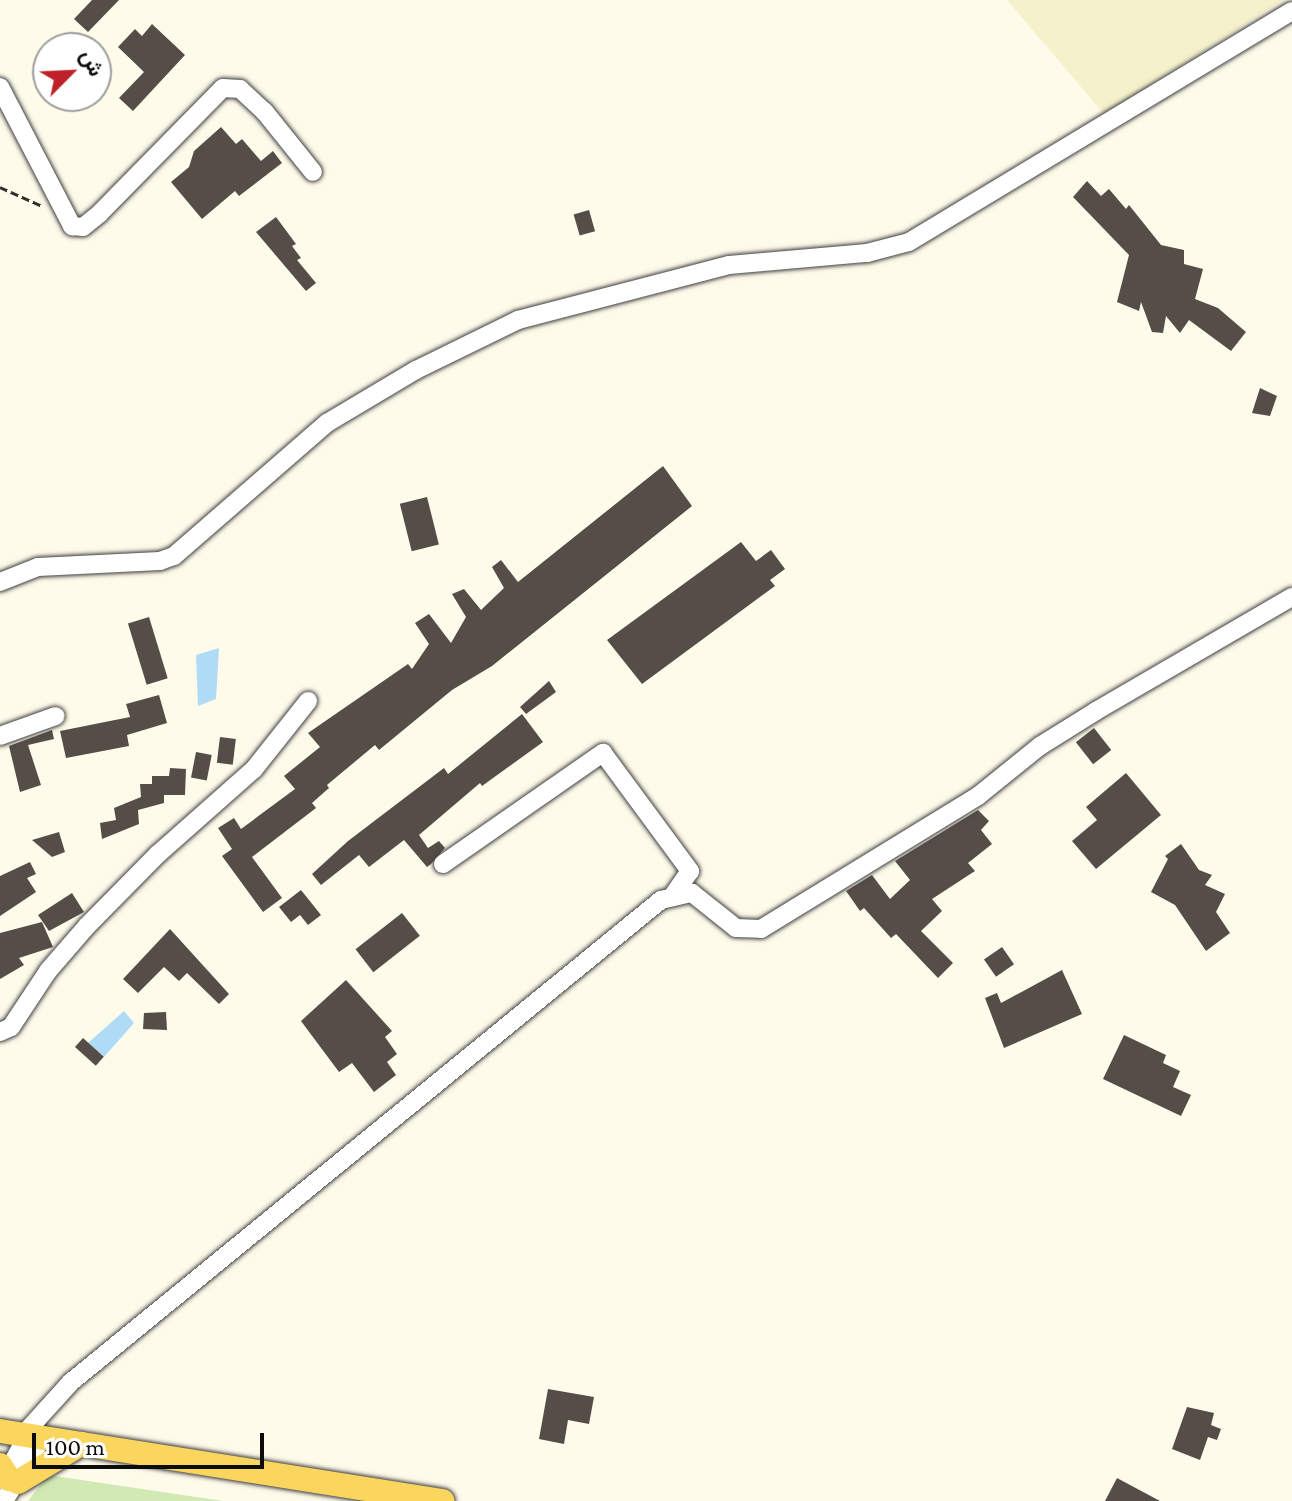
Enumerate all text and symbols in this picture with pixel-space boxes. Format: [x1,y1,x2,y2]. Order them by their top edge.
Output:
north arrow [32,32,112,112]
text: ش [76,46,109,80]
scale bar [36,1417,268,1467]
text: 100 m [46,1433,105,1460]

